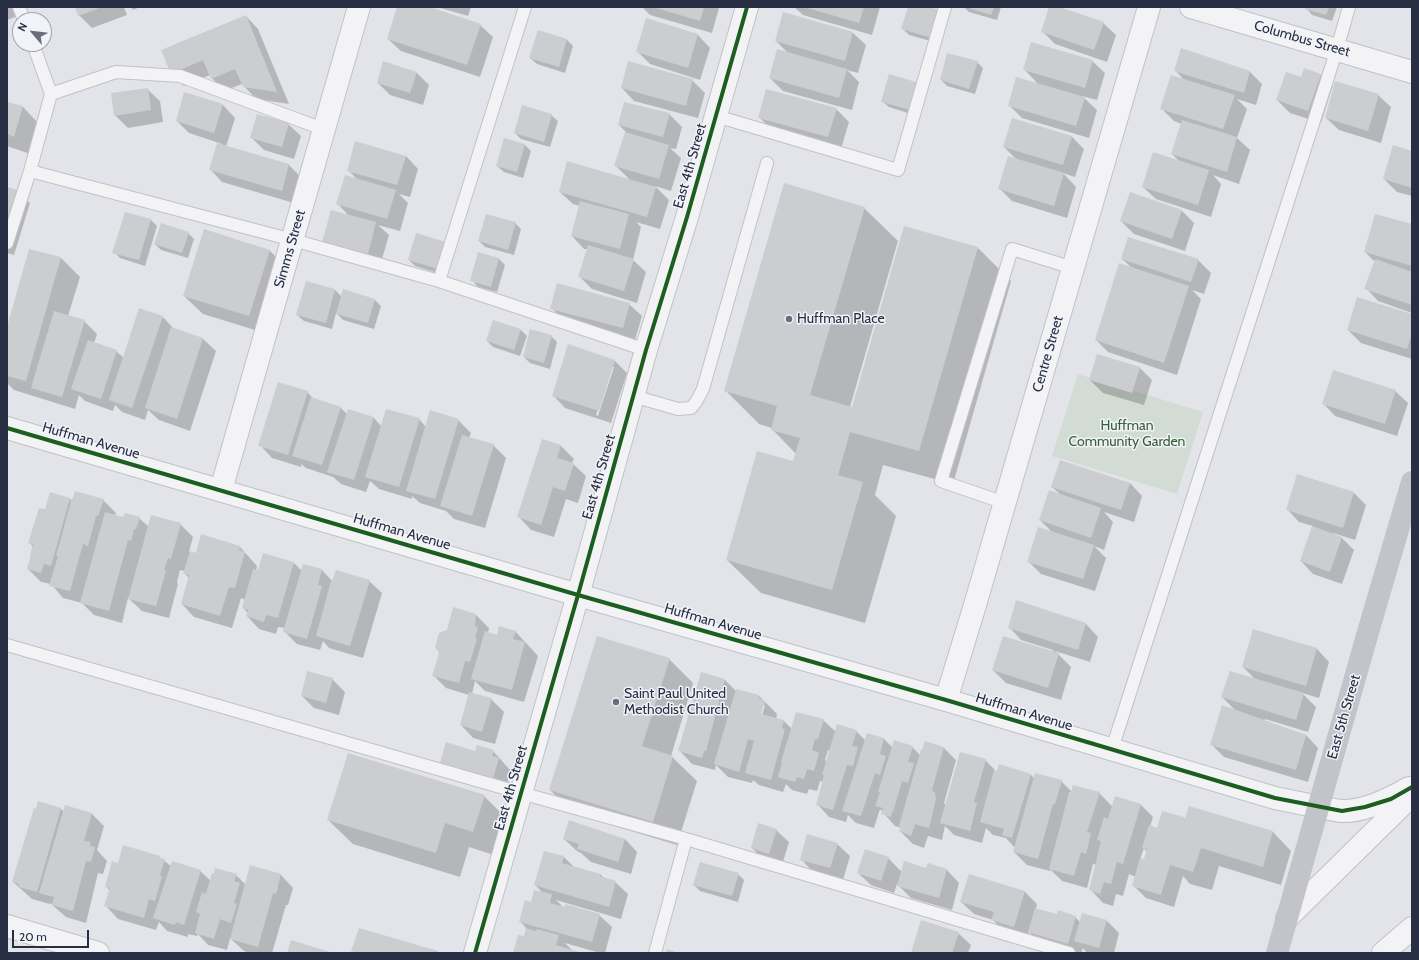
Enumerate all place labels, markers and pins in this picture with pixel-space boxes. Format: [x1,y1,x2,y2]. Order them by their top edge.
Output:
place label: Huffman Place [797,311,885,327]
marker: Huffman Place [784,314,794,324]
place label: Saint Paul United Methodist Church [624,686,729,718]
marker: Saint Paul United Methodist Church [611,697,621,707]

